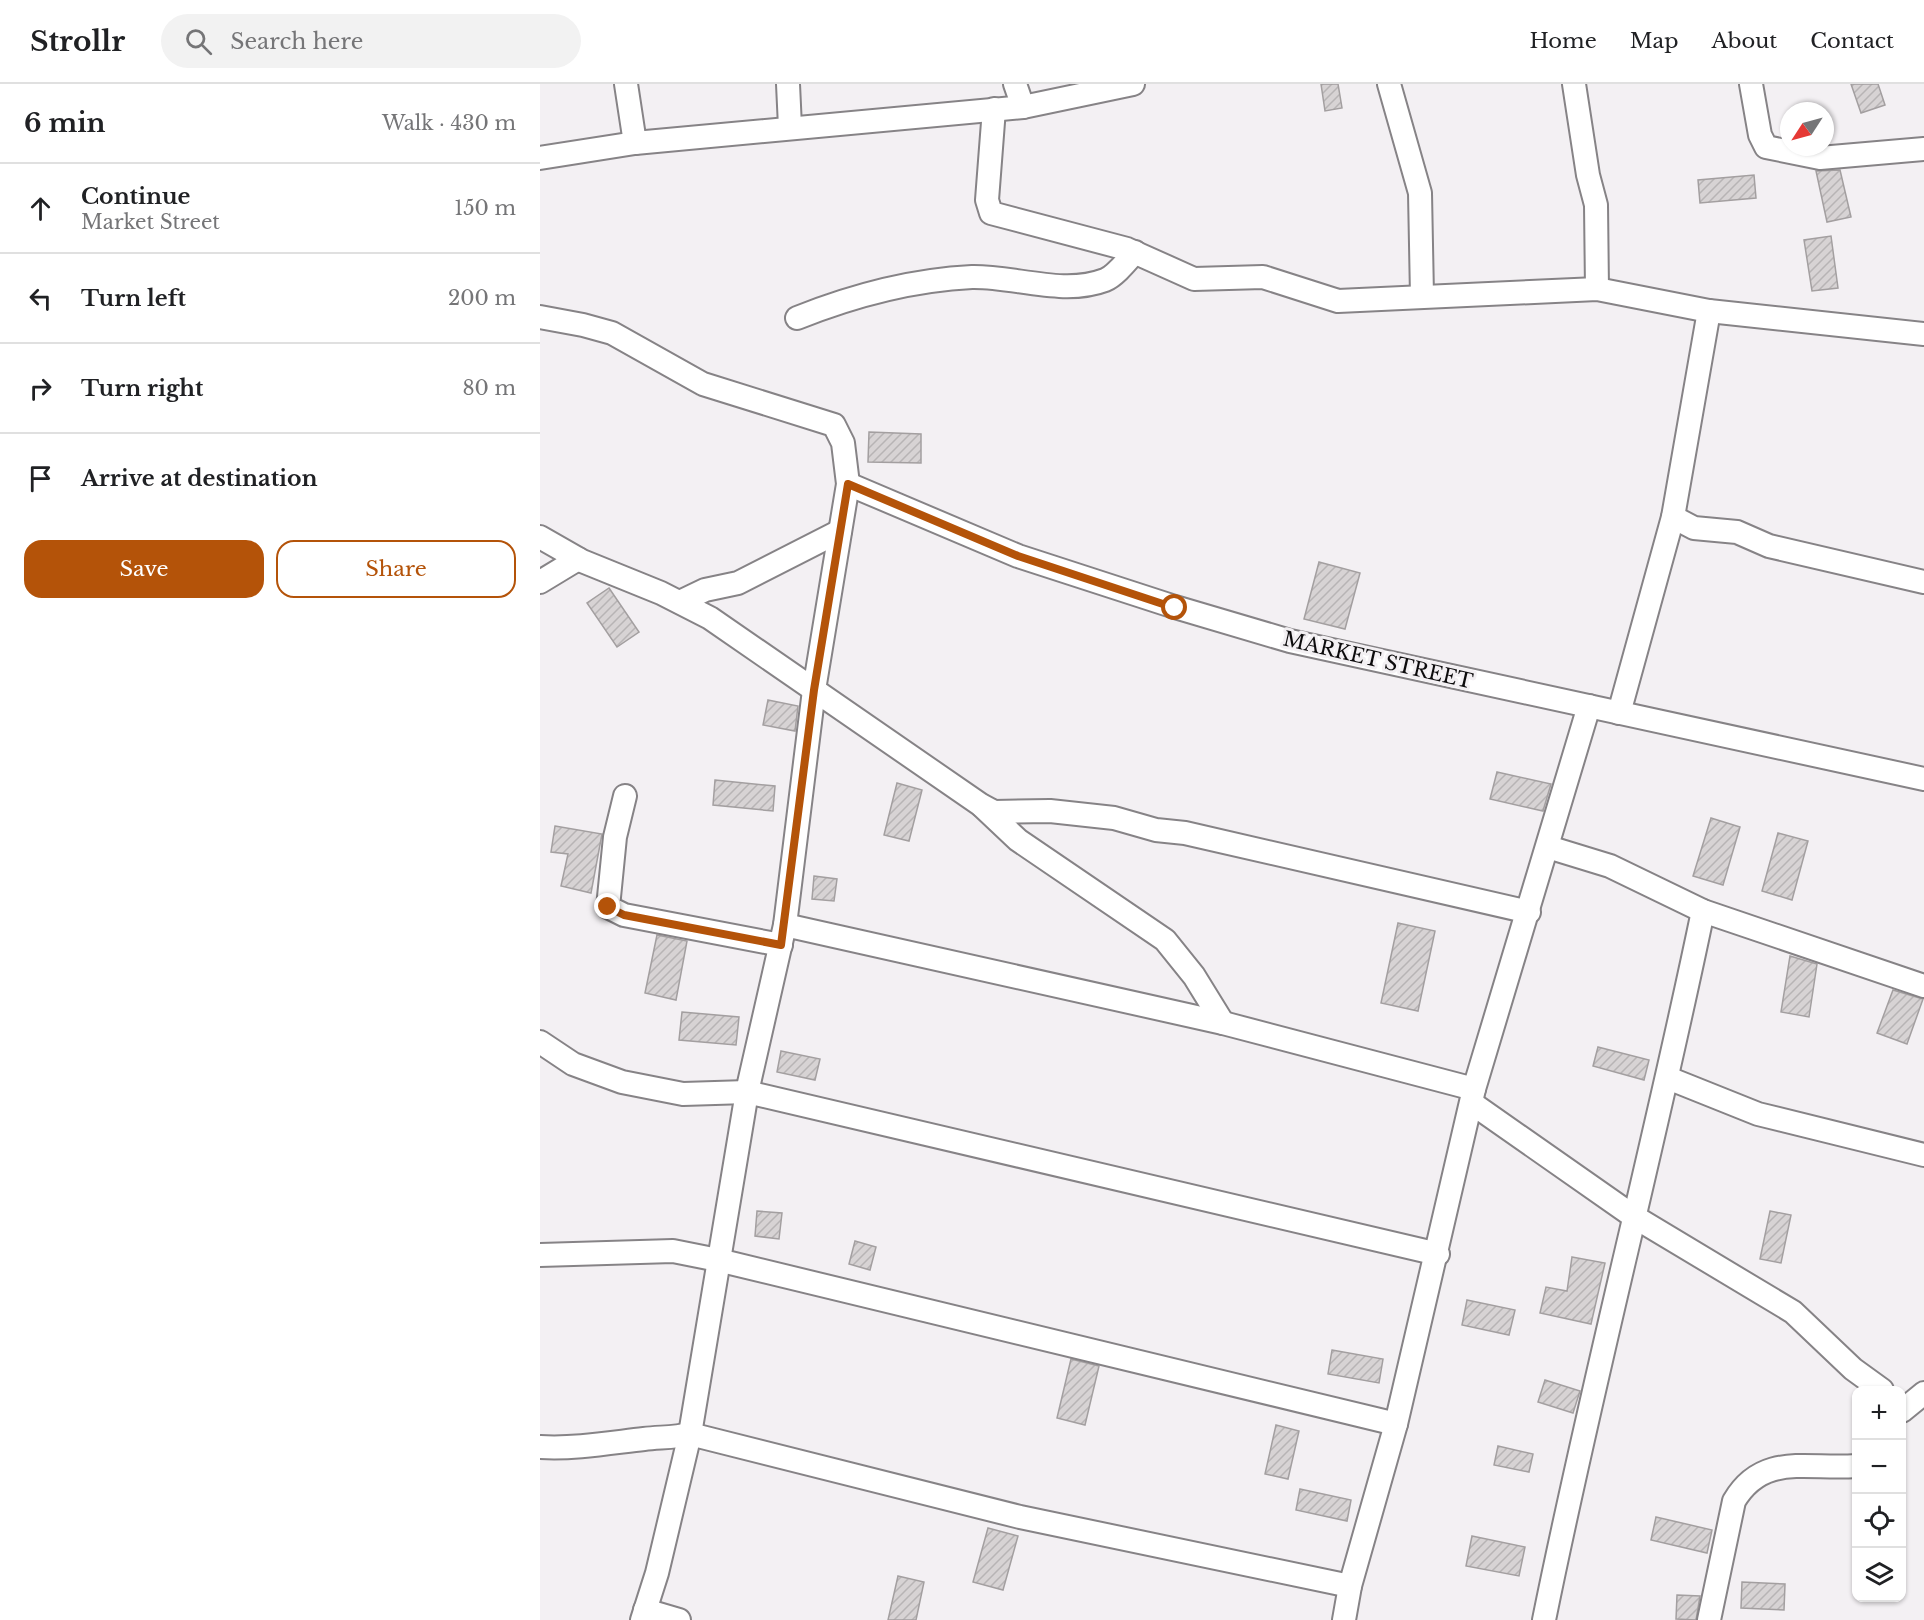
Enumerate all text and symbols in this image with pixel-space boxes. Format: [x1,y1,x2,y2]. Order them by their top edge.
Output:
search box [161,14,581,68]
text: Strollr [30,24,125,59]
icon: search [182,25,215,58]
text: Search here [230,28,363,55]
text: Home [1530,28,1597,54]
text: Map [1630,28,1678,54]
text: About [1711,28,1777,54]
text: Contact [1810,28,1894,54]
north arrow [1780,102,1834,156]
text: 6 min [24,107,105,139]
text: Walk · 430 m [382,111,516,135]
text: Continue [81,183,190,210]
icon: ahead [24,192,57,225]
text: 150 m [454,196,516,220]
text: Market Street [81,210,220,234]
icon: left [24,282,57,315]
text: Turn left [81,285,186,312]
text: 200 m [448,286,516,310]
icon: right [24,372,57,405]
text: Turn right [81,375,203,402]
text: 80 m [462,376,516,400]
icon: arrive [24,462,57,495]
text: Arrive at destination [81,465,318,492]
button: Save [24,540,264,598]
button: Share [276,540,516,598]
route start [1161,594,1187,620]
street label: MARKET STREET [1281,626,1475,694]
route end [594,893,620,919]
map controls [1852,1386,1906,1602]
button: + [1852,1386,1906,1440]
button: − [1852,1440,1906,1494]
button: locate [1852,1494,1906,1548]
button: layers [1852,1548,1906,1602]

